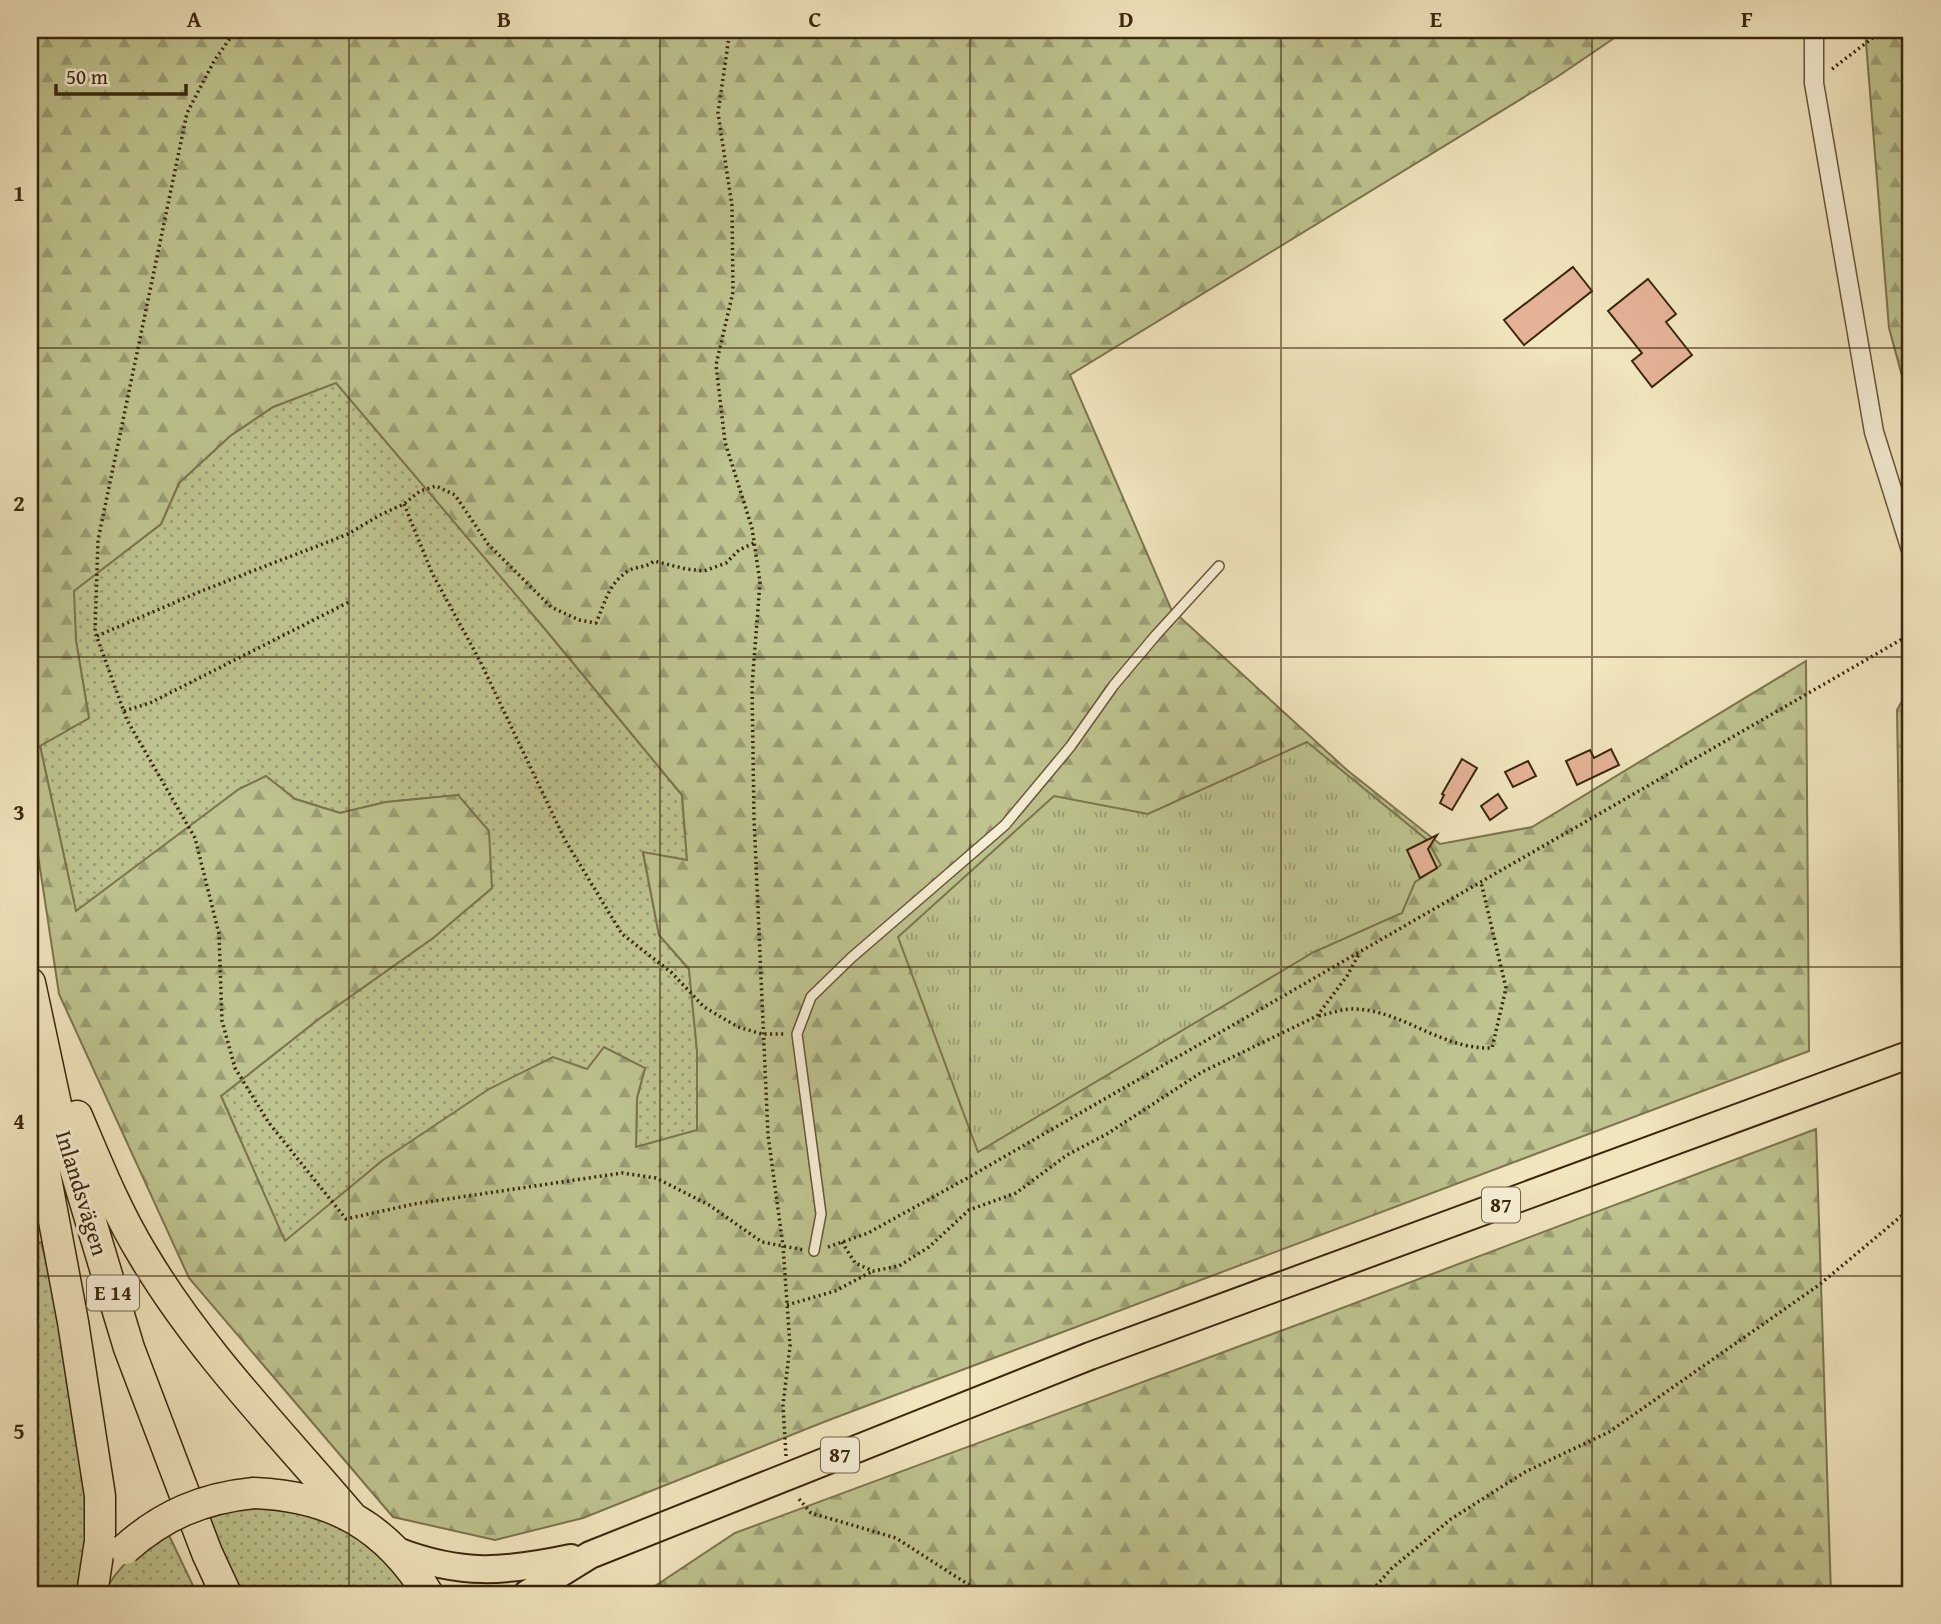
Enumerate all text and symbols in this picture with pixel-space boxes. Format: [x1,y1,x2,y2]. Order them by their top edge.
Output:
text: A [187,2,202,35]
text: B [497,2,511,35]
text: C [808,2,822,35]
text: D [1119,2,1134,35]
text: E [1430,2,1442,35]
text: F [1741,2,1753,35]
scale bar [56,52,186,96]
text: 50 m [66,61,108,92]
text: 1 [13,176,25,209]
text: 2 [13,486,25,519]
text: 3 [13,795,25,828]
text: 4 [13,1104,25,1137]
street label: Inlandsvägen [48,1126,117,1259]
road number: 87 [1482,1188,1520,1222]
road number: E 14 [87,1276,139,1310]
text: 5 [13,1414,25,1447]
road number: 87 [821,1438,859,1472]

